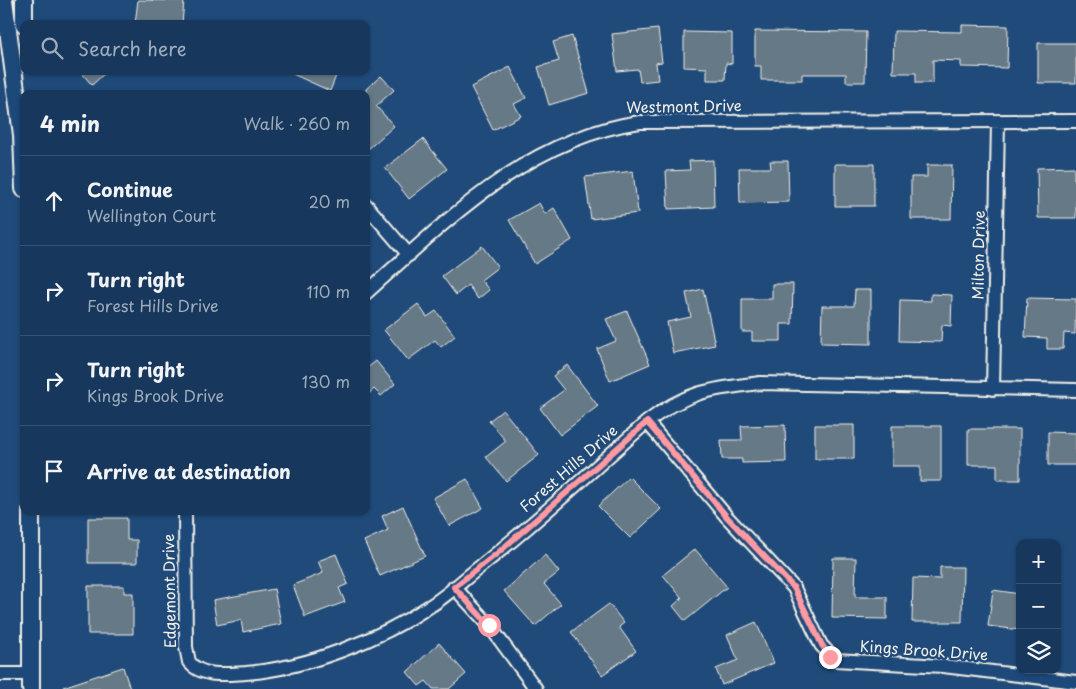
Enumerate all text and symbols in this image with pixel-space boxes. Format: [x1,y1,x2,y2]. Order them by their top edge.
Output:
search box [20,20,370,75]
icon: search [38,34,66,62]
text: Search here [78,34,187,62]
street label: Westmont Drive [626,93,742,118]
text: 4 min [40,107,100,139]
text: Walk · 260 m [244,111,350,135]
text: Continue [87,175,173,203]
icon: ahead [40,187,68,215]
text: 20 m [309,189,350,213]
text: Wellington Court [87,203,216,227]
street label: Milton Drive [965,210,990,300]
text: Turn right [87,265,185,293]
icon: right [40,277,68,305]
text: 110 m [307,279,350,303]
text: Forest Hills Drive [87,293,219,317]
text: Turn right [87,355,185,383]
icon: right [40,367,68,395]
text: 130 m [302,369,350,393]
text: Kings Brook Drive [87,383,224,407]
street label: Forest Hills Drive [514,419,622,517]
icon: arrive [40,457,68,485]
text: Arrive at destination [87,457,291,485]
street label: Edgemont Drive [156,534,181,648]
map controls [1016,539,1061,674]
button: + [1016,539,1061,584]
button: − [1016,584,1061,629]
route start [478,614,501,637]
button: layers [1016,629,1061,674]
street label: Kings Brook Drive [859,634,989,665]
route end [819,646,842,669]

